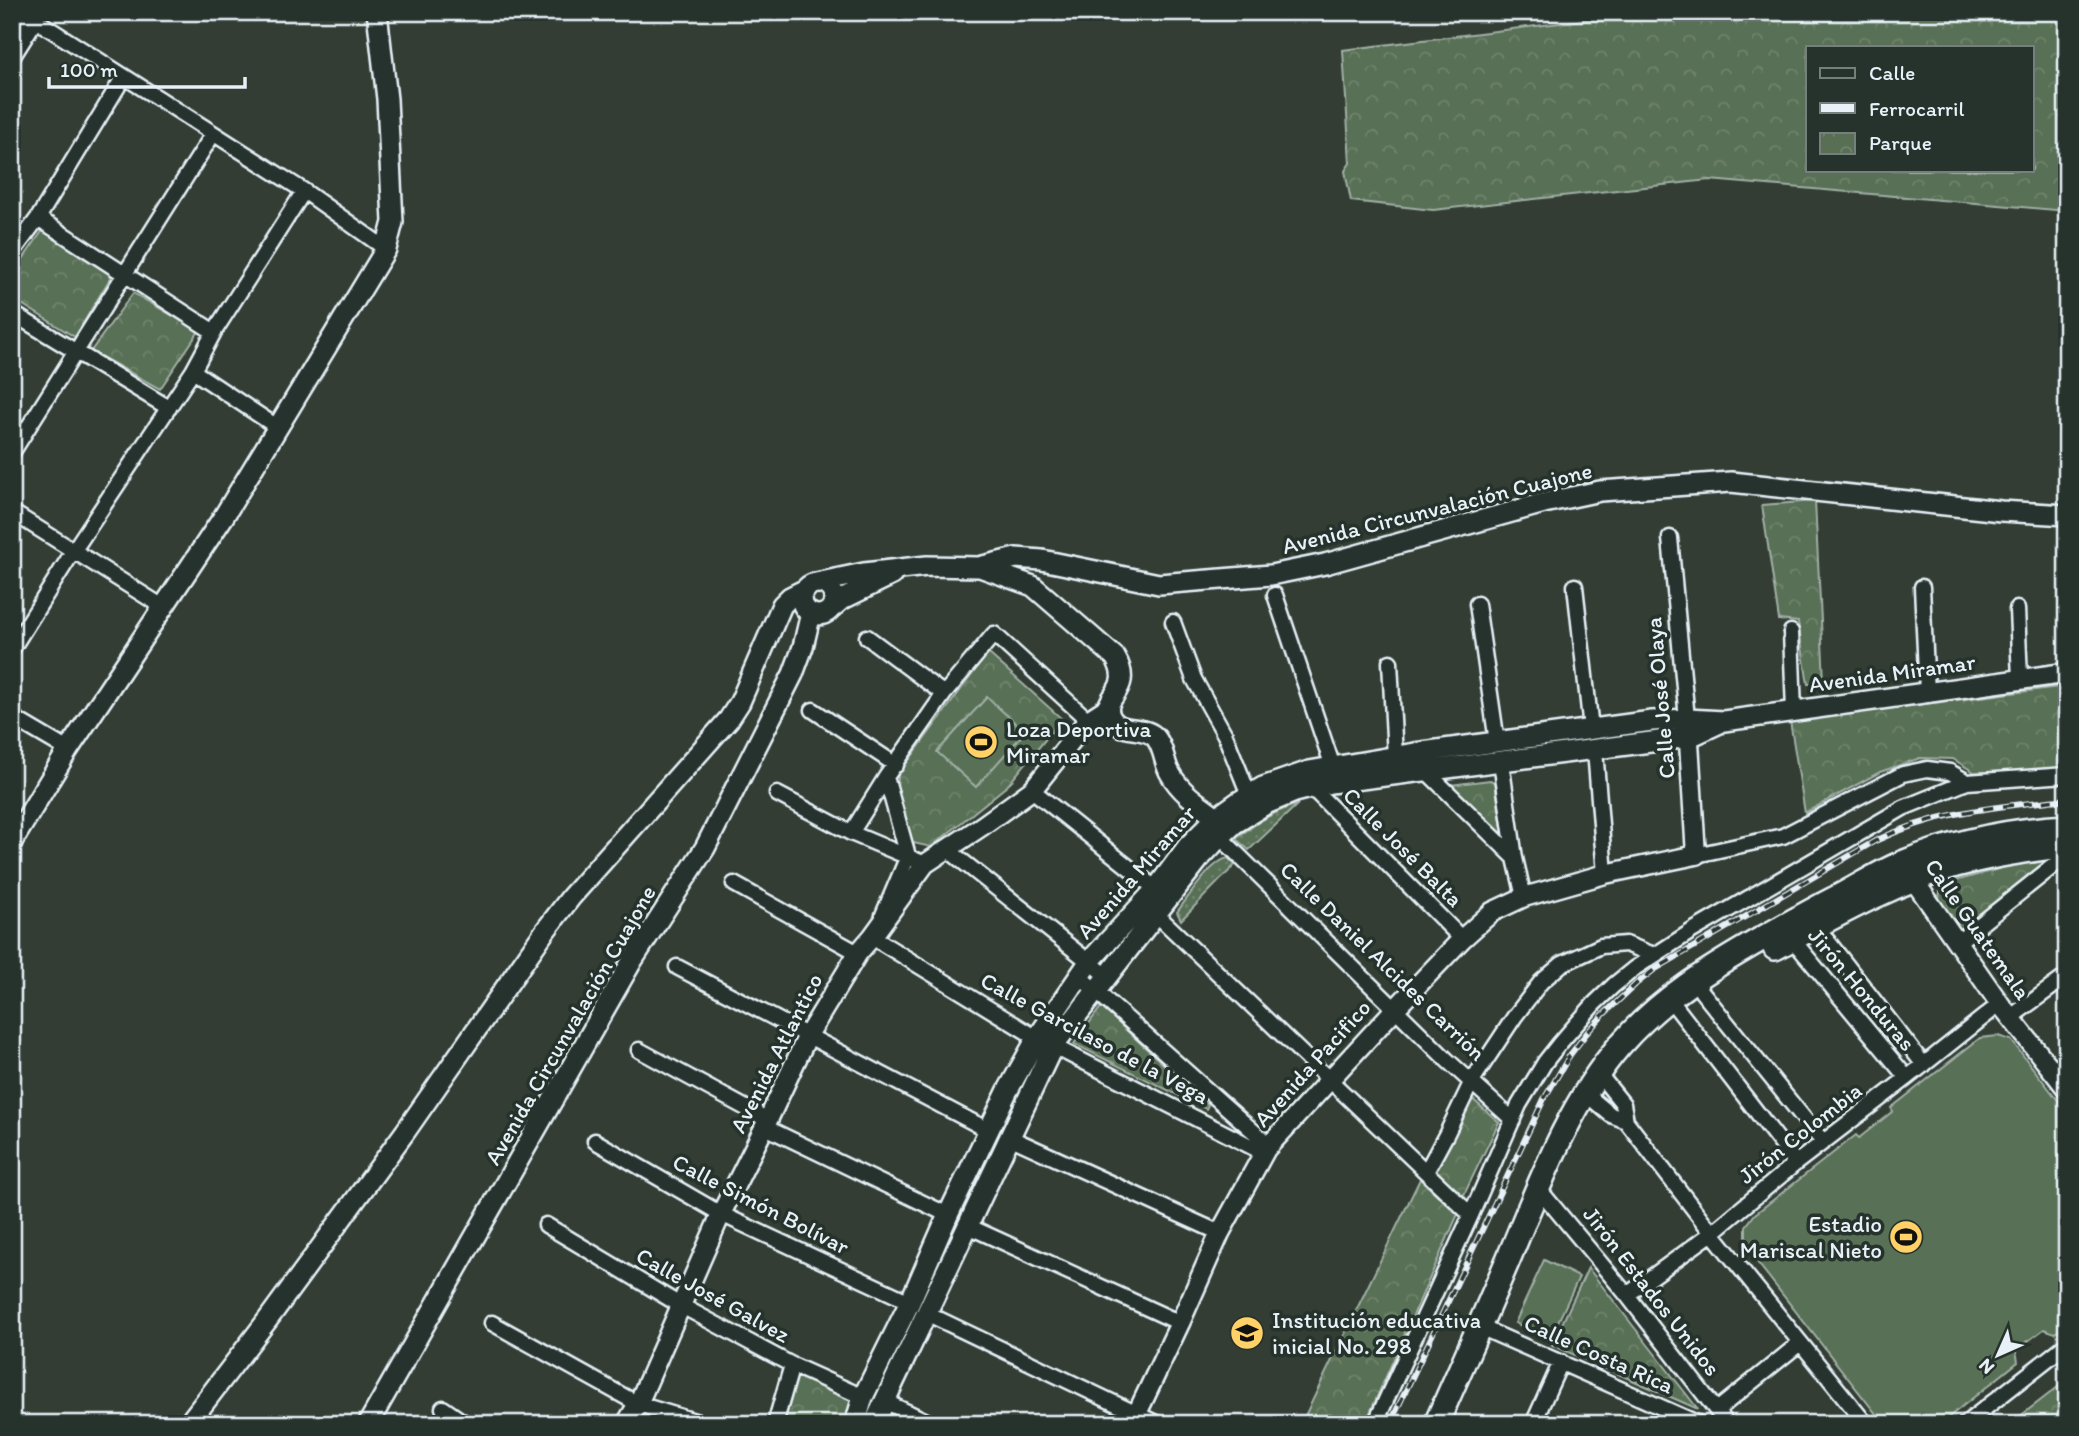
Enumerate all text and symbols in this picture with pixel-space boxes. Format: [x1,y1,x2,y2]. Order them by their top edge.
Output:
scale bar [49,46,245,90]
legend [1806,46,2034,172]
text: 100 m [60,57,118,82]
text: Calle [1869,60,1915,85]
text: Ferrocarril [1869,96,1964,121]
text: Parque [1869,130,1932,155]
street label: Avenida Circunvalación Cuajone [1279,456,1595,560]
street label: Calle José Olaya [1639,616,1681,780]
street label: Avenida Miramar [1807,647,1977,699]
place label: Loza Deportiva Miramar [1006,715,1151,769]
sports icon: Loza Deportiva Miramar [962,723,1000,761]
street label: Calle José Balta [1337,781,1469,913]
street label: Avenida Miramar [1070,799,1202,945]
street label: Calle Guatemala [1919,853,2037,1005]
street label: Calle Daniel Alcides Carrión [1274,855,1492,1067]
street label: Avenida Circunvalación Cuajone [478,880,662,1170]
street label: Jirón Honduras [1802,922,1922,1056]
street label: Calle Garcilaso de la Vega [976,966,1214,1110]
street label: Avenida Atlantico [724,969,828,1137]
street label: Avenida Pacifico [1248,994,1376,1132]
street label: Jirón Colombia [1733,1076,1867,1190]
street label: Calle Simón Bolívar [668,1147,854,1261]
street label: Jirón Estados Unidos [1577,1201,1727,1381]
place label: Estadio Mariscal Nieto [1740,1210,1882,1264]
sports icon: Estadio Mariscal Nieto [1887,1218,1925,1256]
street label: Calle José Galvez [631,1241,795,1349]
place label: Institución educativa inicial No. 298 [1272,1306,1481,1360]
street label: Calle Costa Rica [1520,1308,1678,1400]
school or university icon: Institución educativa inicial No. 298 [1228,1314,1266,1352]
north arrow [1964,1320,2034,1390]
text: N [1974,1354,1999,1379]

